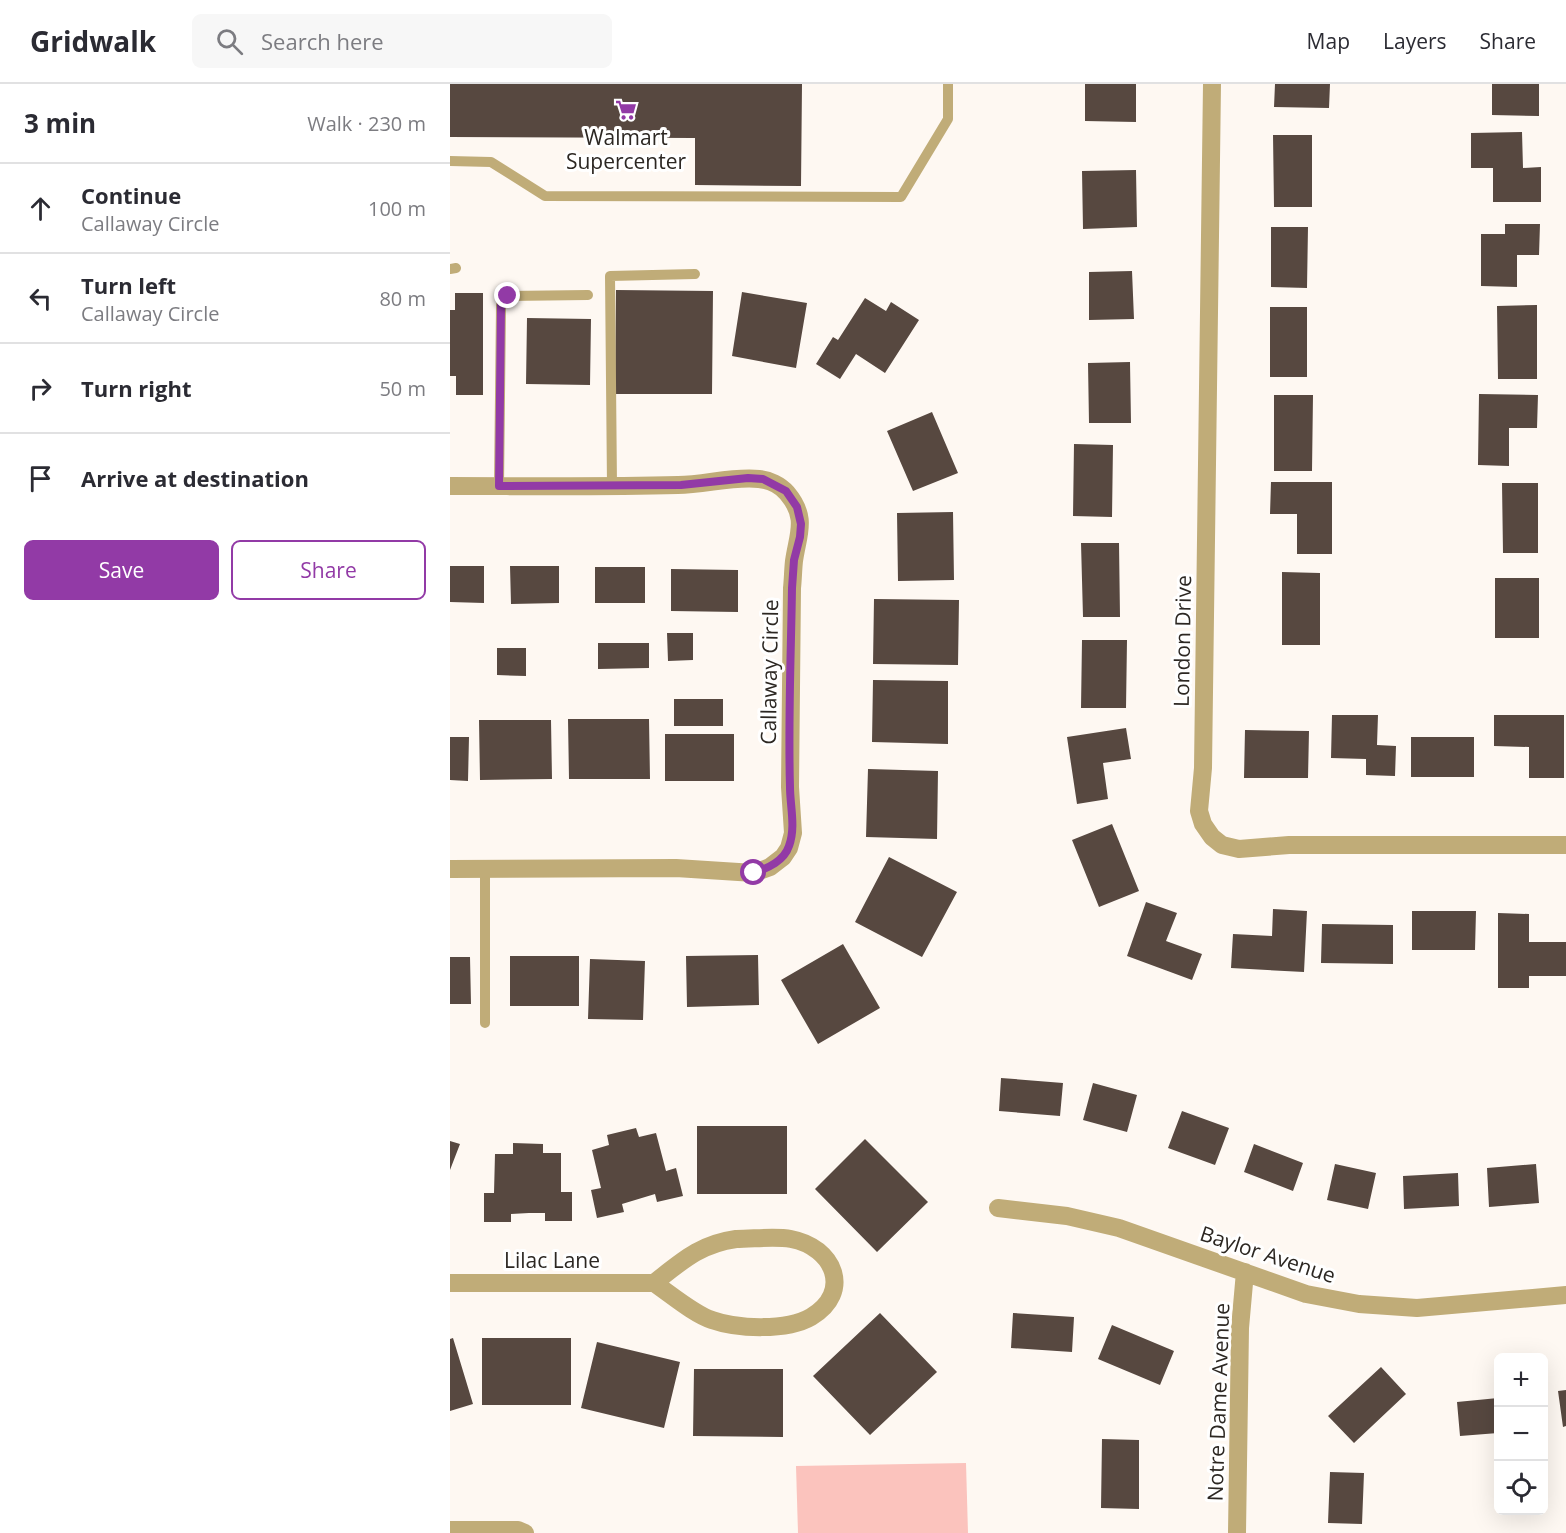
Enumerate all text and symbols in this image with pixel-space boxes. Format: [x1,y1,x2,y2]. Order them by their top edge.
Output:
search box [192,14,612,68]
text: Gridwalk [30,22,156,60]
icon: search [213,25,246,58]
text: Search here [261,26,384,56]
text: Map [1307,27,1350,55]
text: Layers [1383,27,1447,55]
text: Share [1480,27,1536,55]
supermarket icon: Walmart Supercenter [614,98,638,122]
text: 3 min [24,105,96,141]
text: Walk · 230 m [307,110,426,137]
place label: Walmart Supercenter [566,123,687,175]
text: Continue [81,180,181,210]
icon: ahead [24,192,57,225]
text: 100 m [368,195,426,222]
text: Callaway Circle [81,210,219,237]
text: Turn left [81,270,176,300]
icon: left [24,282,57,315]
route end [494,282,520,308]
text: 80 m [379,285,426,312]
text: Callaway Circle [81,300,219,327]
icon: right [24,372,57,405]
text: Turn right [81,373,192,403]
text: 50 m [379,375,426,402]
icon: arrive [24,462,57,495]
text: Arrive at destination [81,463,309,493]
button: Save [24,540,219,600]
button: Share [231,540,426,600]
street label: London Drive [1167,575,1197,707]
street label: Callaway Circle [754,599,784,745]
route start [740,859,766,885]
street label: Baylor Avenue [1197,1219,1339,1289]
street label: Lilac Lane [504,1246,600,1274]
street label: Notre Dame Avenue [1201,1302,1235,1502]
map controls [1494,1353,1548,1515]
button: + [1494,1353,1548,1407]
button: − [1494,1407,1548,1461]
button: locate [1494,1461,1548,1515]

